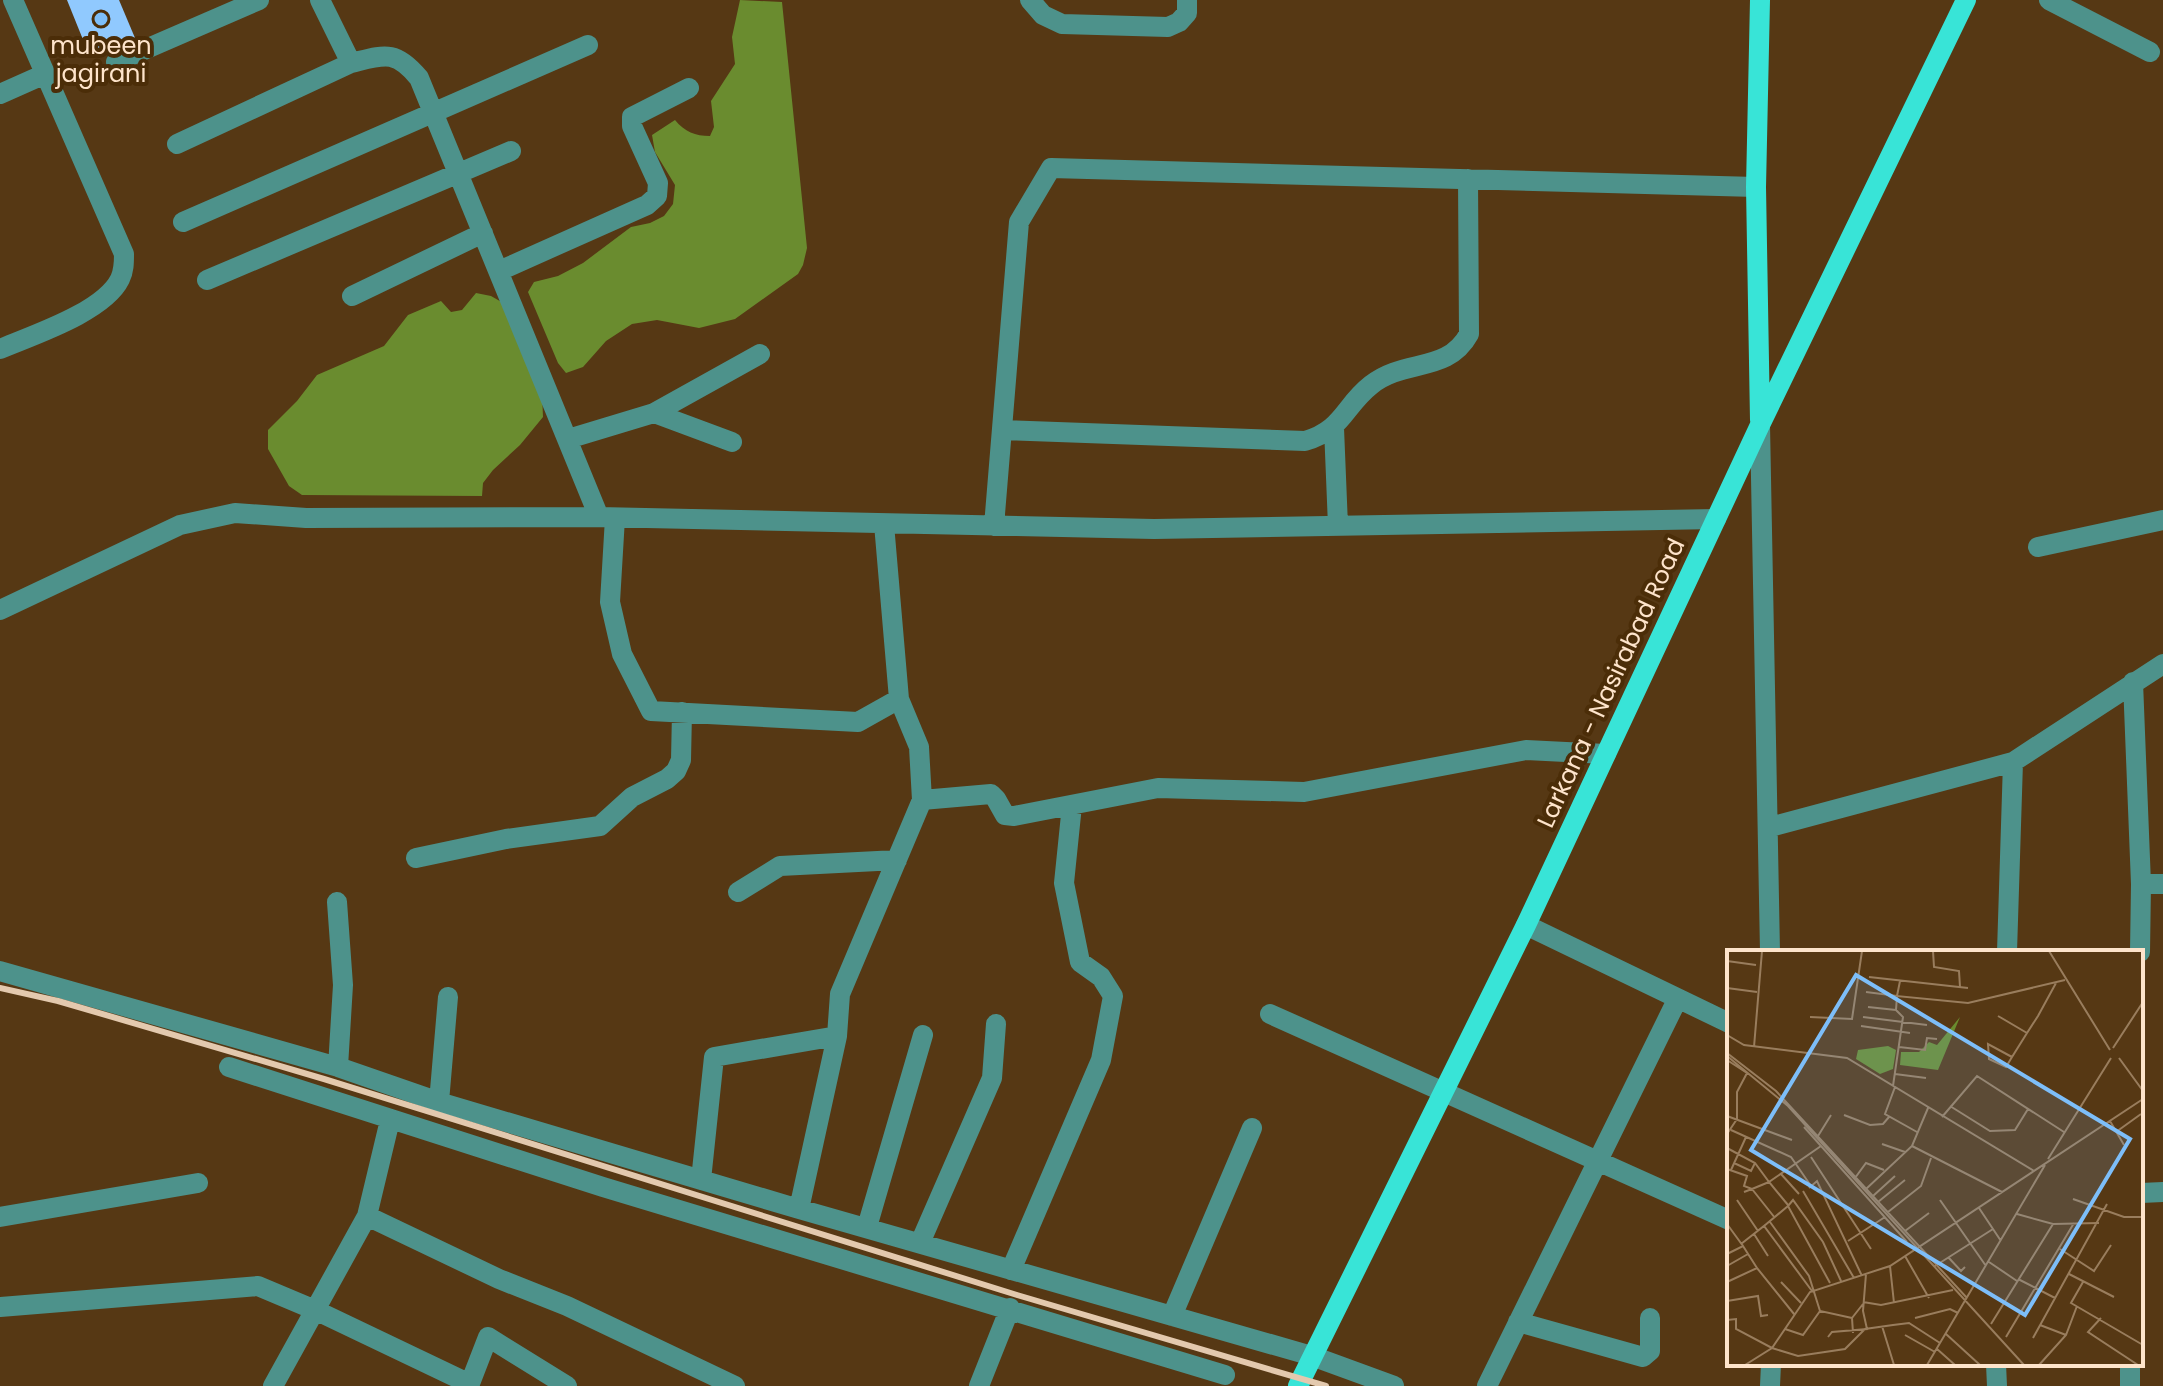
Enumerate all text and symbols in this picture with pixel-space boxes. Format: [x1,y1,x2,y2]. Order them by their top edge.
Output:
marker: mubeen jagirani [92,10,110,28]
place label: mubeen jagirani [50,29,152,90]
street label: Larkana - Nasirabad Road [1529,533,1692,833]
inset map [1727,950,2143,1366]

